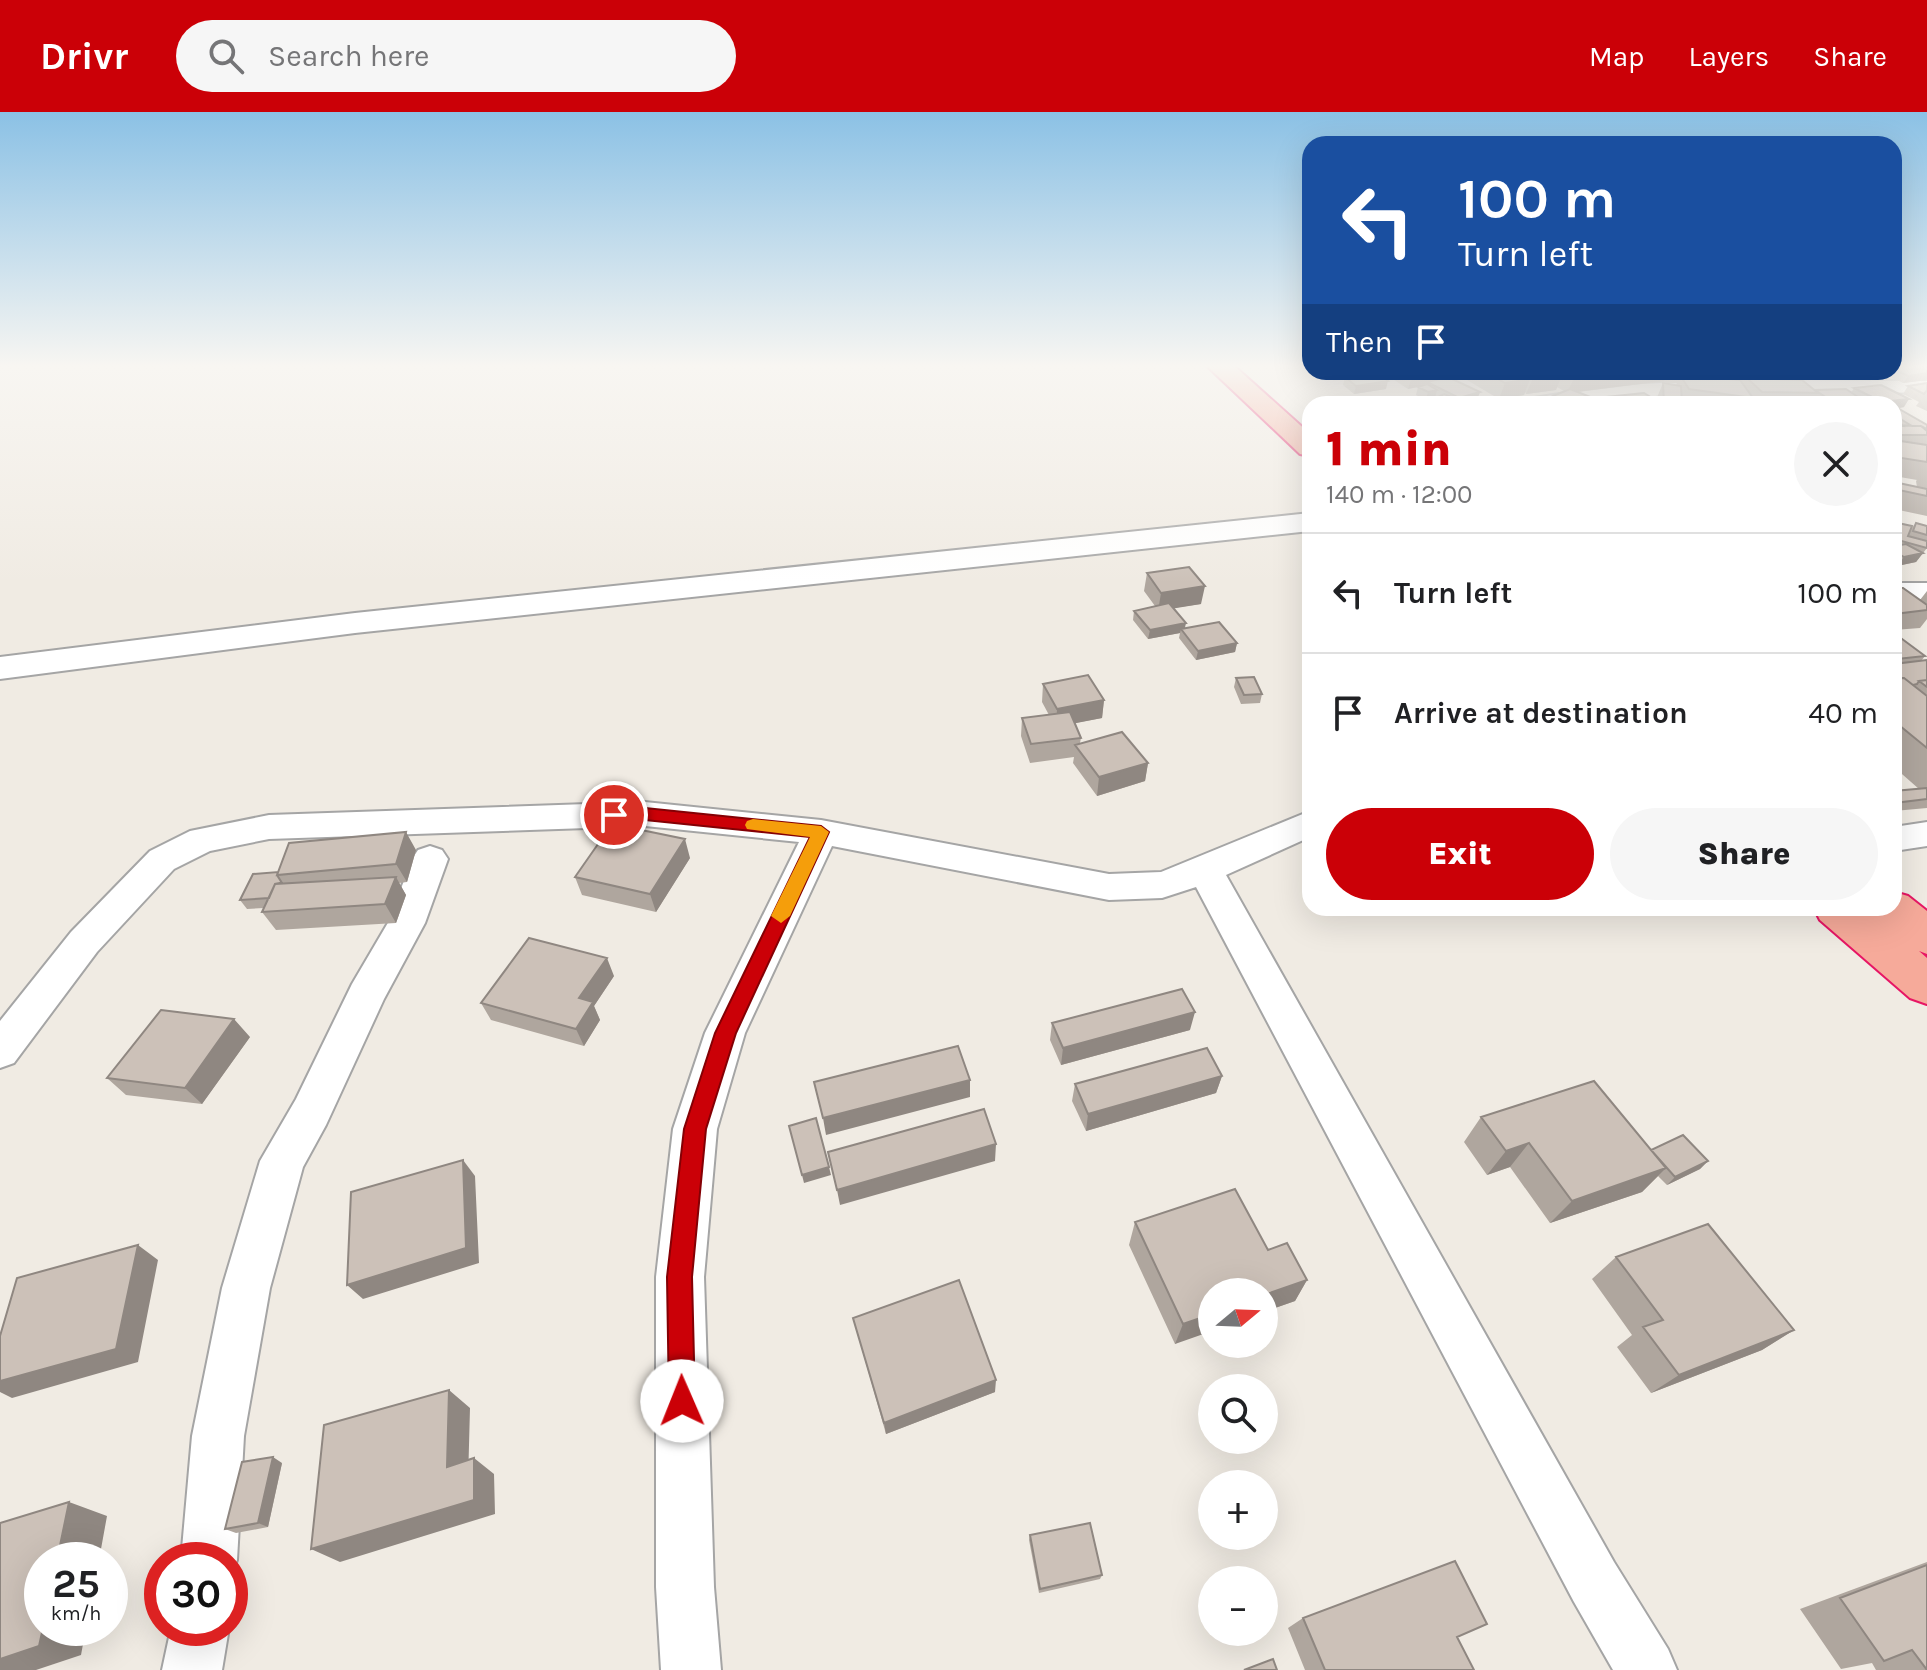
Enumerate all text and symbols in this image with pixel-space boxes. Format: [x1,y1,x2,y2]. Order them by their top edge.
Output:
search box [176,20,736,92]
text: Drivr [40,34,128,79]
icon: search [204,34,248,78]
text: Search here [268,38,429,74]
text: Map [1589,40,1644,73]
text: Layers [1688,40,1769,73]
text: Share [1813,40,1887,73]
text: 100 m [1458,166,1616,231]
icon: left [1326,168,1430,272]
text: Turn left [1458,233,1593,275]
icon: arrive [1409,320,1453,364]
text: Then [1326,324,1393,360]
text: 1 min [1326,421,1452,477]
button: close [1794,422,1878,506]
text: 140 m · 12:00 [1326,479,1473,510]
icon: left [1326,571,1370,615]
text: Turn left [1394,575,1512,611]
text: 100 m [1797,575,1878,611]
icon: arrive [1326,691,1370,735]
text: Arrive at destination [1394,695,1688,731]
text: 40 m [1808,695,1878,731]
pin [580,781,648,849]
icon: arrive [592,793,636,837]
button: Exit [1326,808,1594,900]
button: Share [1610,808,1878,900]
north arrow [1198,1278,1278,1358]
map controls [1198,1278,1278,1646]
position arrow [640,1359,724,1443]
button: search [1198,1374,1278,1454]
button: + [1198,1470,1278,1550]
speed limit sign: 30 [144,1542,248,1646]
text: 25 [52,1560,100,1607]
button: − [1198,1566,1278,1646]
text: km/h [51,1602,101,1625]

